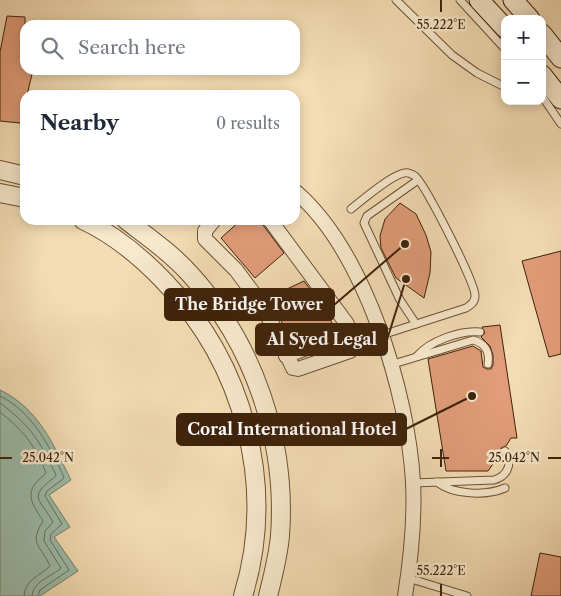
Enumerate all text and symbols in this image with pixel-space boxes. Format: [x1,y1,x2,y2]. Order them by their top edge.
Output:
map controls [501,15,546,105]
button: + [501,15,546,60]
text: 55.222°E [416,17,466,32]
search box [20,20,300,75]
icon: search [38,34,66,62]
text: Search here [78,36,186,59]
button: − [501,60,546,105]
text: Nearby [40,110,119,135]
text: 0 results [216,113,280,133]
callout: The Bridge Tower [165,289,334,320]
text: The Bridge Tower [175,294,323,314]
callout: Al Syed Legal [256,324,387,355]
text: Al Syed Legal [266,329,378,349]
callout: Coral International Hotel [177,414,406,445]
text: Coral International Hotel [187,419,397,439]
text: 25.042°N [22,450,74,465]
text: 25.042°N [488,450,540,465]
text: 55.222°E [416,563,466,578]

